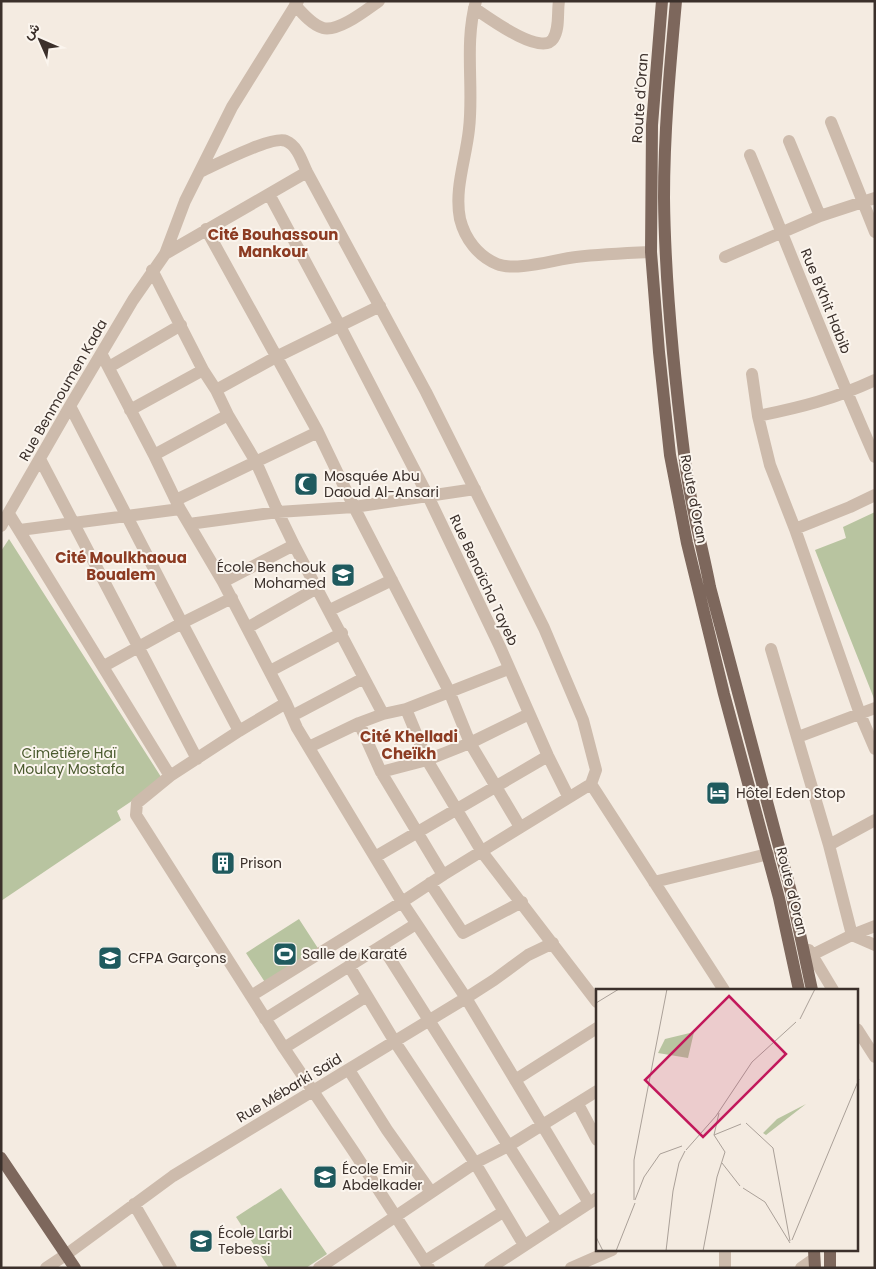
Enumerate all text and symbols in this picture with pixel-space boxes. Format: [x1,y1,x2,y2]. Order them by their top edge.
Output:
north arrow [15,15,65,65]
text: ش [18,18,44,44]
street label: Route d'Oran [627,52,653,144]
district label: Cité Bouhassoun Mankour [208,224,338,262]
street label: Rue B'Khit Habib [796,245,856,357]
street label: Rue Benmoumen Kada [14,315,112,465]
street label: Route d'Oran [676,453,712,545]
place label: Mosquée Abu Daoud Al-Ansari [324,466,439,502]
mosque icon: Mosquée Abu Daoud Al-Ansari [293,471,319,497]
street label: Rue Benaïcha Tayeb [445,511,523,649]
district label: Cité Moulkhaoua Boualem [55,547,187,585]
place label: École Benchouk Mohamed [217,557,327,593]
school or university icon: École Benchouk Mohamed [330,562,356,588]
district label: Cité Khelladi Cheïkh [360,726,458,764]
park label: Cimetière Haï Moulay Mostafa [13,743,125,779]
hotel icon: Hôtel Eden Stop [705,780,731,806]
place label: Hôtel Eden Stop [736,783,845,803]
street label: Route d'Oran [771,845,813,937]
building icon: Prison [210,850,236,876]
place label: Prison [240,853,282,873]
sports icon: Salle de Karaté [272,941,298,967]
place label: Salle de Karaté [302,944,408,964]
school or university icon: CFPA Garçons [97,945,123,971]
place label: CFPA Garçons [128,948,226,968]
inset map [596,989,858,1252]
street label: Rue Mébarki Saïd [233,1049,345,1127]
place label: École Emir Abdelkader [342,1159,423,1195]
school or university icon: École Emir Abdelkader [312,1164,338,1190]
place label: École Larbi Tebessi [218,1223,292,1259]
school or university icon: École Larbi Tebessi [188,1228,214,1254]

